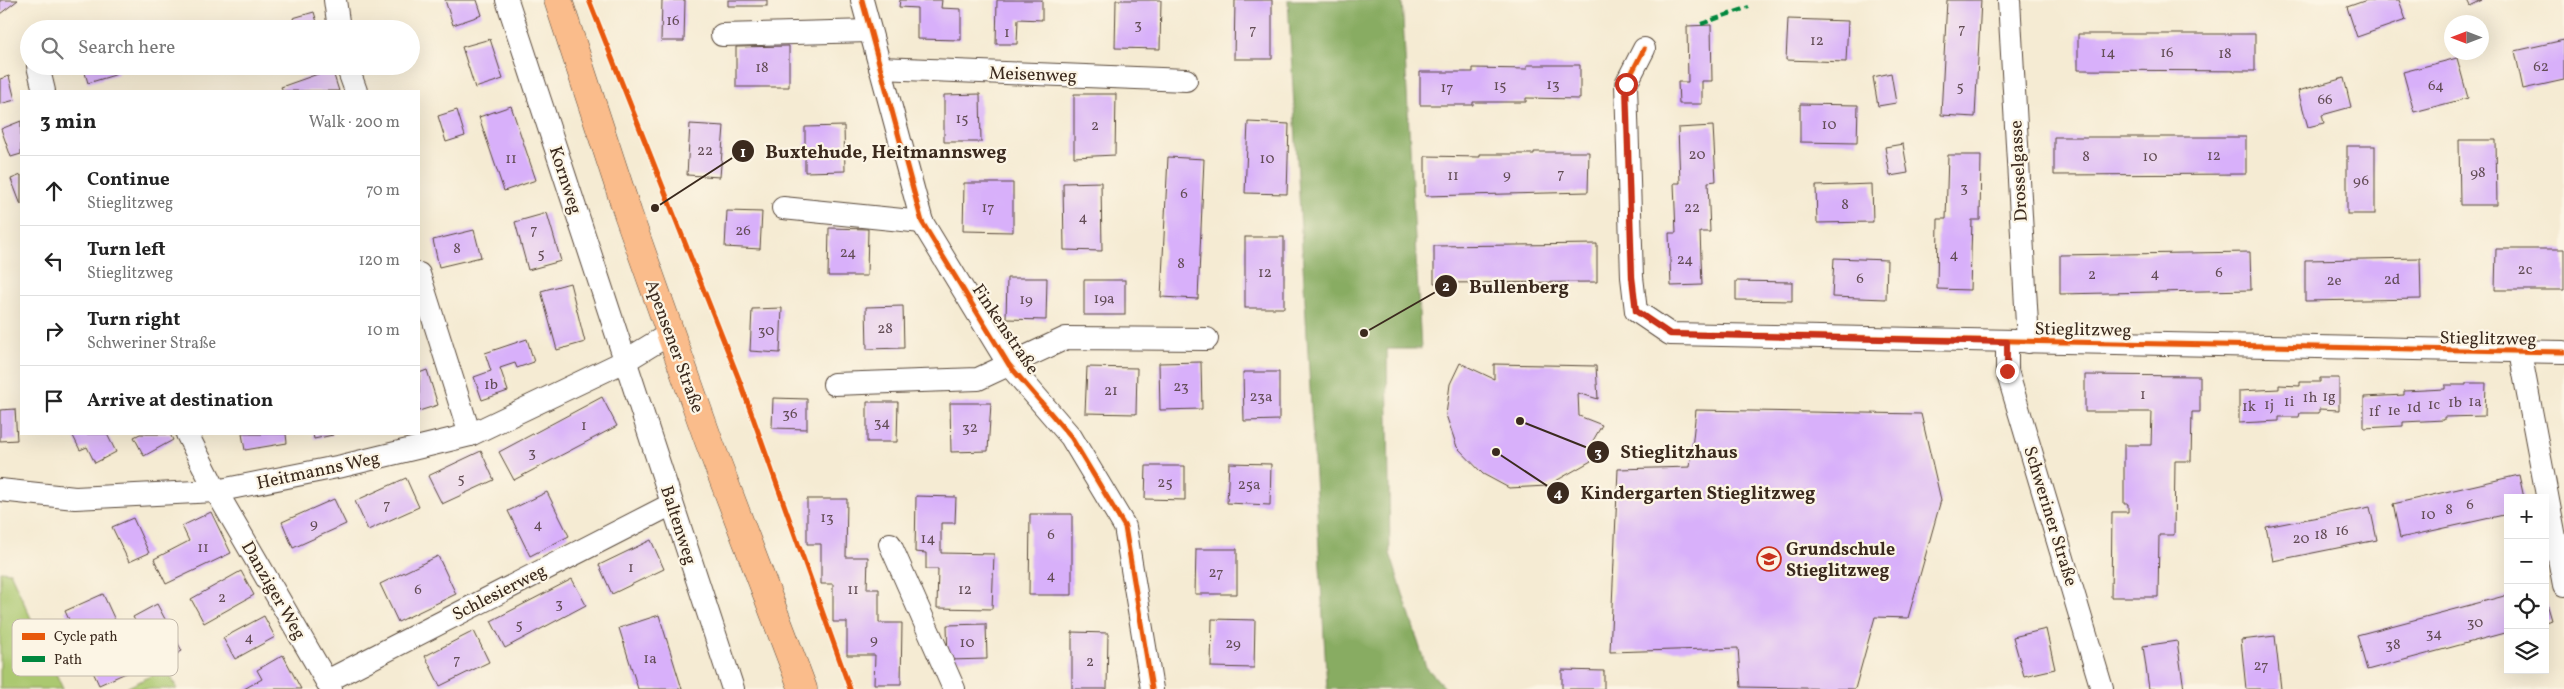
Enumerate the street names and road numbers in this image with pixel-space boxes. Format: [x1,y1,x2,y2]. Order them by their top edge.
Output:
street label: Meisenweg [988,61,1077,90]
street label: Drosselgasse [2004,119,2035,222]
street label: Kornweg [542,143,587,218]
street label: Apensener Straße [638,276,709,417]
street label: Finkenstraße [965,280,1044,380]
street label: Stieglitzweg [2034,317,2132,344]
street label: Stieglitzweg [2439,326,2537,353]
street label: Schweriner Straße [2016,443,2083,590]
street label: Heitmanns Weg [254,446,382,497]
street label: Baltenweg [653,483,702,568]
street label: Danziger Weg [234,537,311,645]
street label: Schlesierweg [448,559,551,628]

